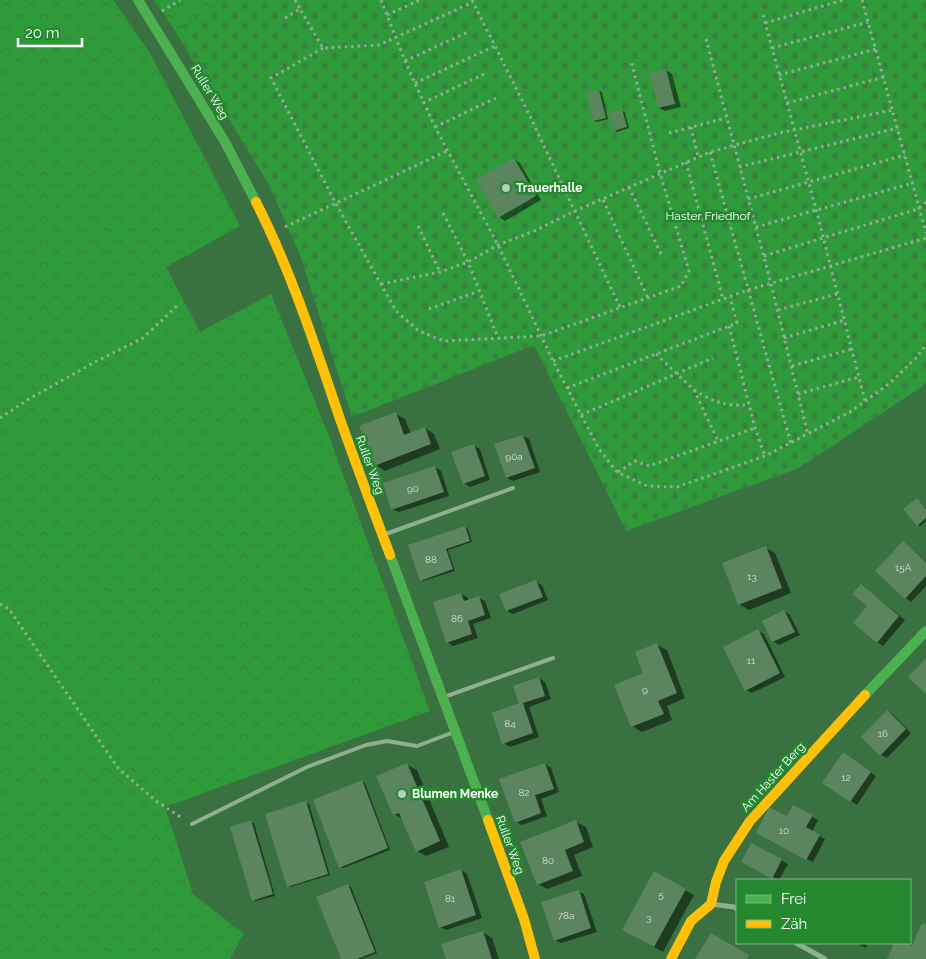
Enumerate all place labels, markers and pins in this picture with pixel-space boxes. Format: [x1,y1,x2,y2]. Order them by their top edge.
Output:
place label: Trauerhalle [516,181,583,195]
marker: Trauerhalle [500,182,512,194]
place label: Blumen Menke [412,787,498,801]
marker: Blumen Menke [396,788,408,800]

